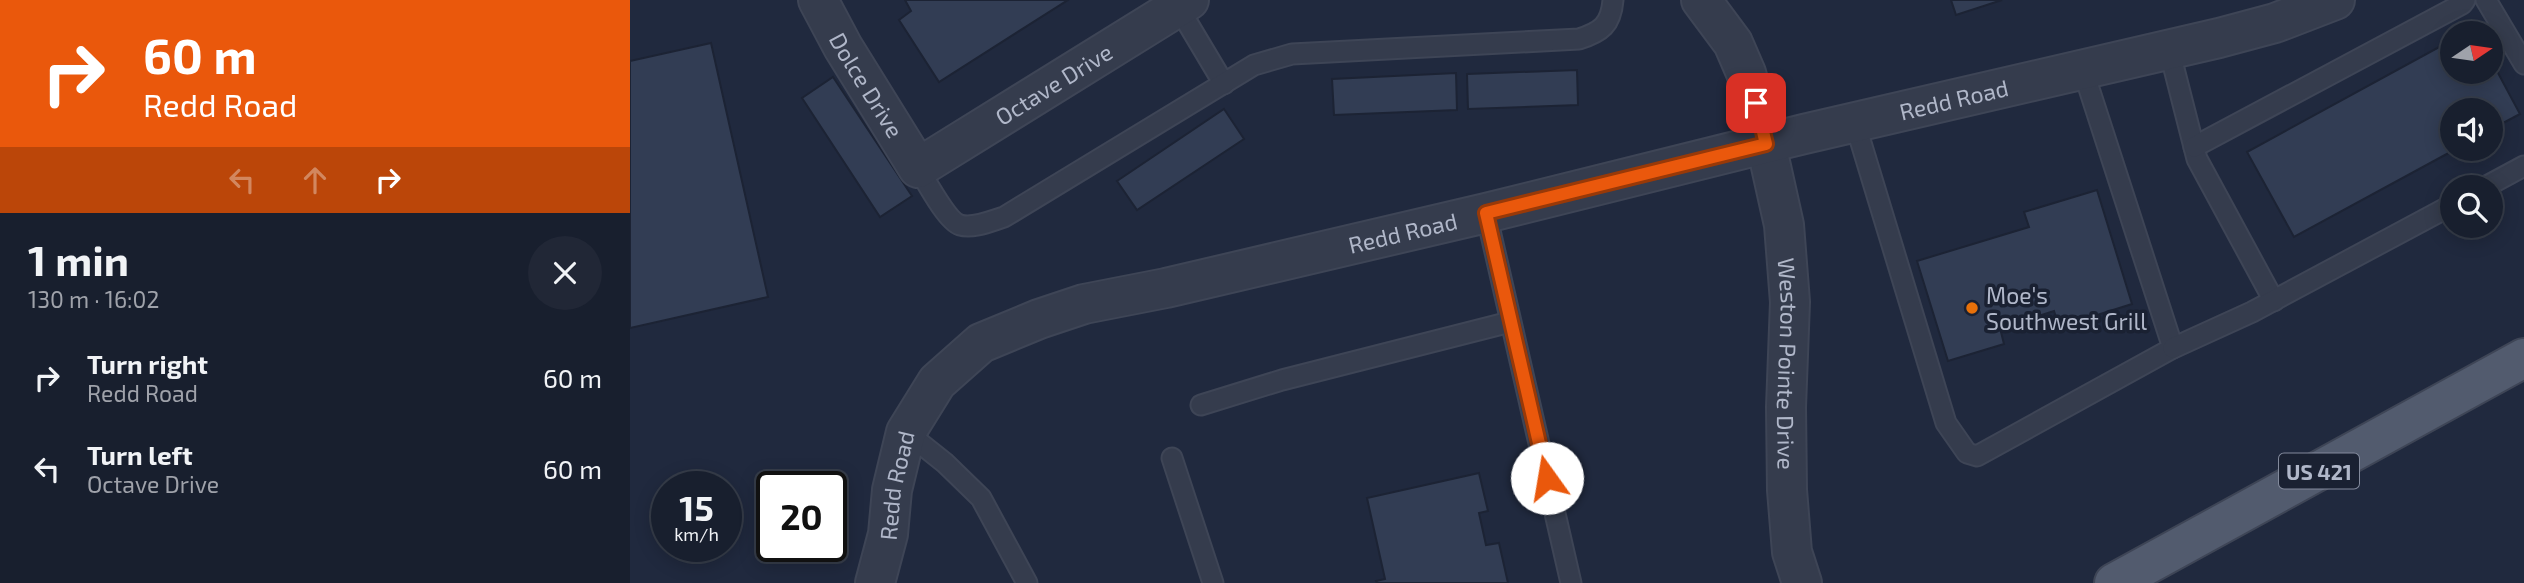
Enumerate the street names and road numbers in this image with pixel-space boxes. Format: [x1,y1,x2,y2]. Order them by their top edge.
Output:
street label: Dolce Drive [824,28,910,143]
street label: Octave Drive [990,37,1117,131]
street label: Redd Road [1897,73,2011,125]
street label: Redd Road [1345,206,1460,259]
street label: Weston Pointe Drive [1772,257,1804,470]
street label: Redd Road [873,428,920,541]
road number: US 421 [2279,454,2359,489]

